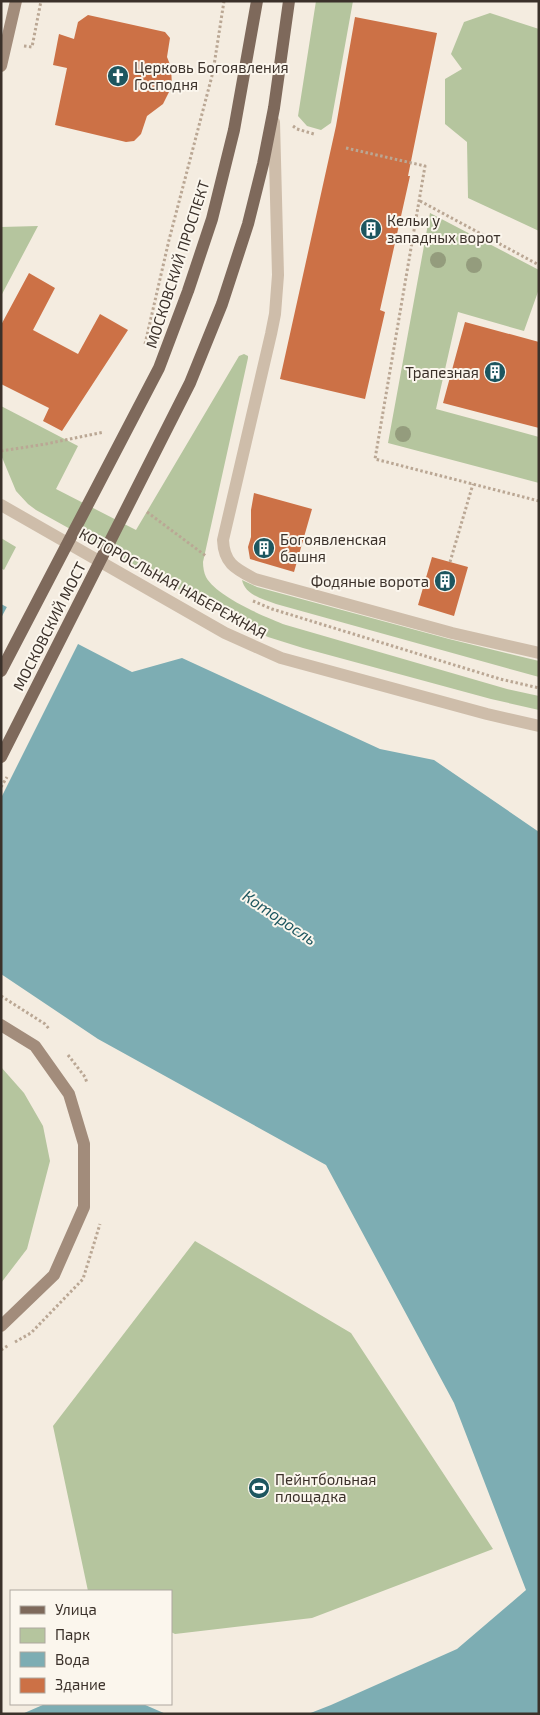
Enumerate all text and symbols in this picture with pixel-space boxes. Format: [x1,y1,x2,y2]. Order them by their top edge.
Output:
place label: Церковь Богоявления Господня [134,58,289,93]
church icon: Церковь Богоявления Господня [106,64,130,88]
street label: МОСКОВСКИЙ ПРОСПЕКТ [141,178,213,350]
place label: Кельи у западных ворот [387,211,501,246]
building icon: Кельи у западных ворот [359,217,383,241]
building icon: Трапезная [483,360,507,384]
place label: Трапезная [405,363,479,381]
street label: КОТОРОСЛЬНАЯ НАБЕРЕЖНАЯ [76,524,270,642]
place label: Богоявленская башня [280,530,386,565]
building icon: Богоявленская башня [252,536,276,560]
street label: МОСКОВСКИЙ МОСТ [9,558,89,693]
building icon: Фодяные ворота [433,569,457,593]
place label: Фодяные ворота [311,572,429,590]
water label: Которосль [240,885,320,949]
place label: Пейнтбольная площадка [275,1470,376,1505]
sports icon: Пейнтбольная площадка [247,1476,271,1500]
legend [10,1590,172,1705]
text: Улица [55,1600,97,1618]
text: Парк [55,1625,90,1643]
text: Вода [55,1650,90,1668]
text: Здание [55,1675,106,1693]

